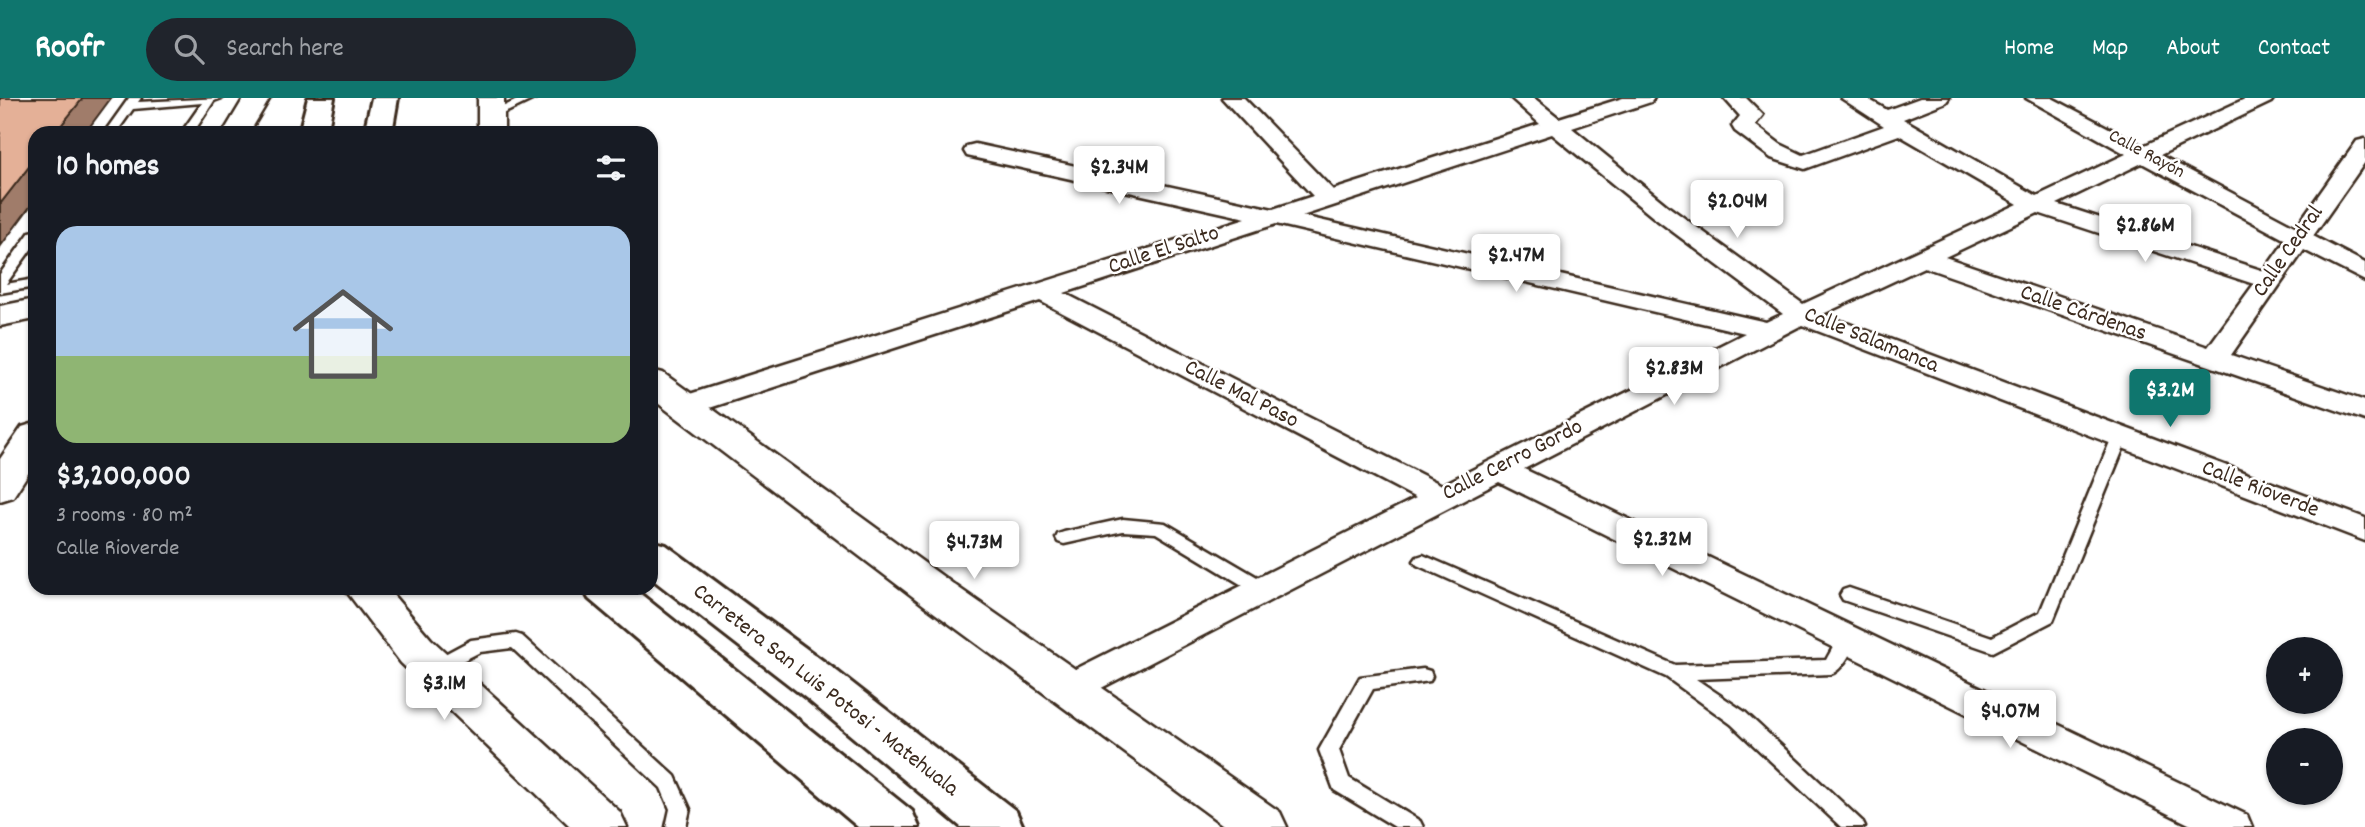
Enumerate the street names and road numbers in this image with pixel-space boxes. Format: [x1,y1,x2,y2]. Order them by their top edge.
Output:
street label: Calle Rayón [2103,124,2189,186]
street label: Calle Cedral [2245,199,2333,305]
street label: Calle El Salto [1104,218,1224,284]
street label: Calle Cárdenas [2015,277,2151,351]
street label: Calle Salamanca [1799,299,1945,384]
street label: Calle Mal Paso [1178,352,1304,438]
street label: Calle Cerro Gordo [1437,411,1589,511]
street label: Calle Rioverde [2197,453,2323,527]
street label: Carretera San Luis Potosi - Matehuala [685,576,966,806]

